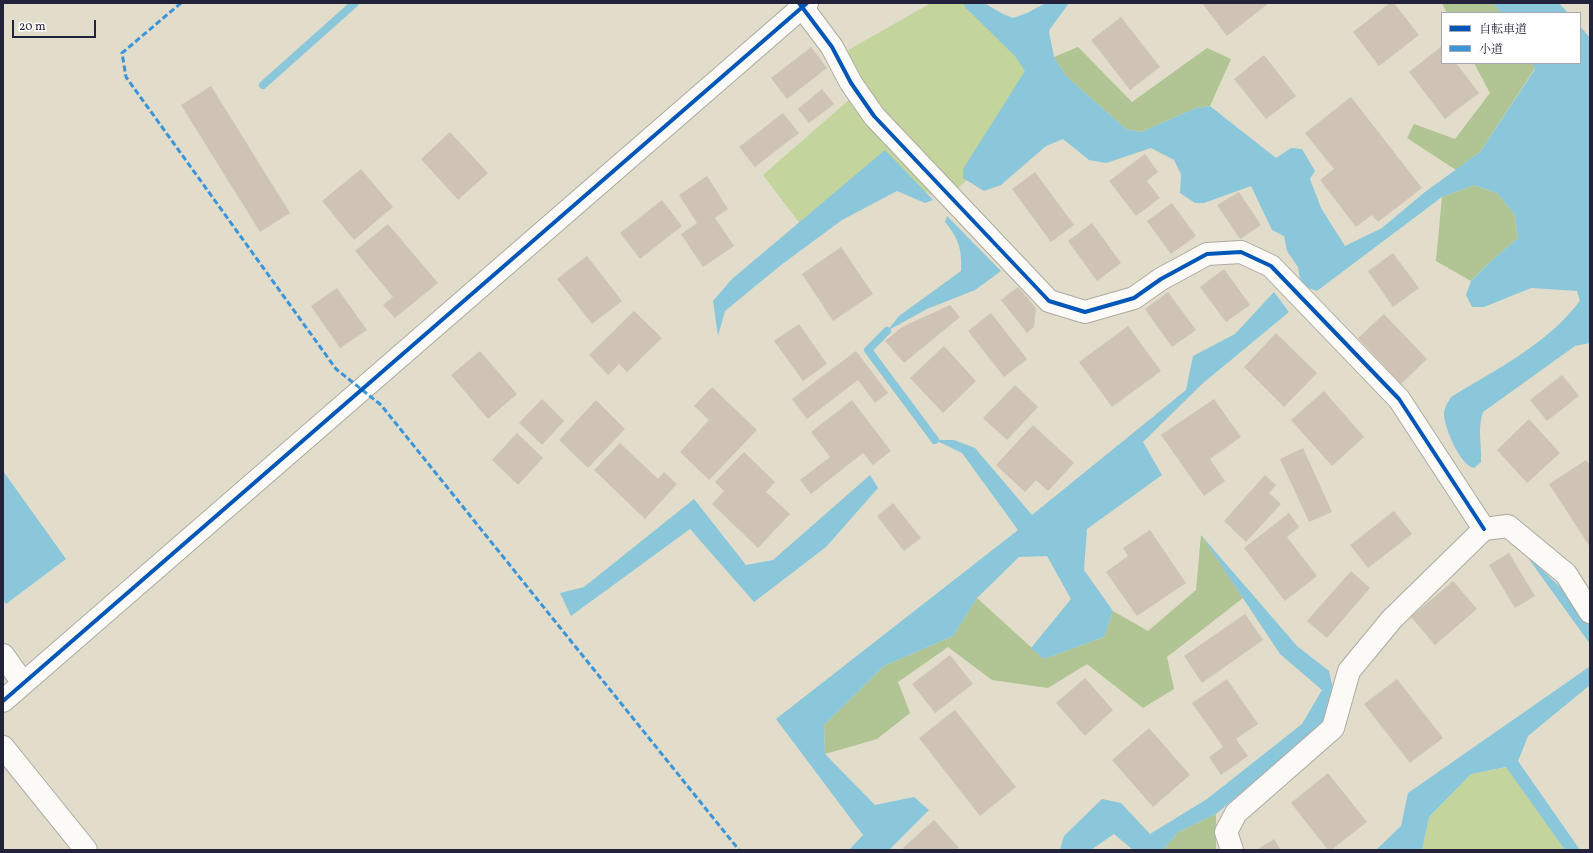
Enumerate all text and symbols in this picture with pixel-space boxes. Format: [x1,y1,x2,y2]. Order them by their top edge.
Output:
scale bar [14,12,98,38]
legend [1441,12,1581,64]
text: 20 m [19,19,46,35]
text: 自転車道 [1479,22,1527,38]
text: 小道 [1479,42,1503,58]

